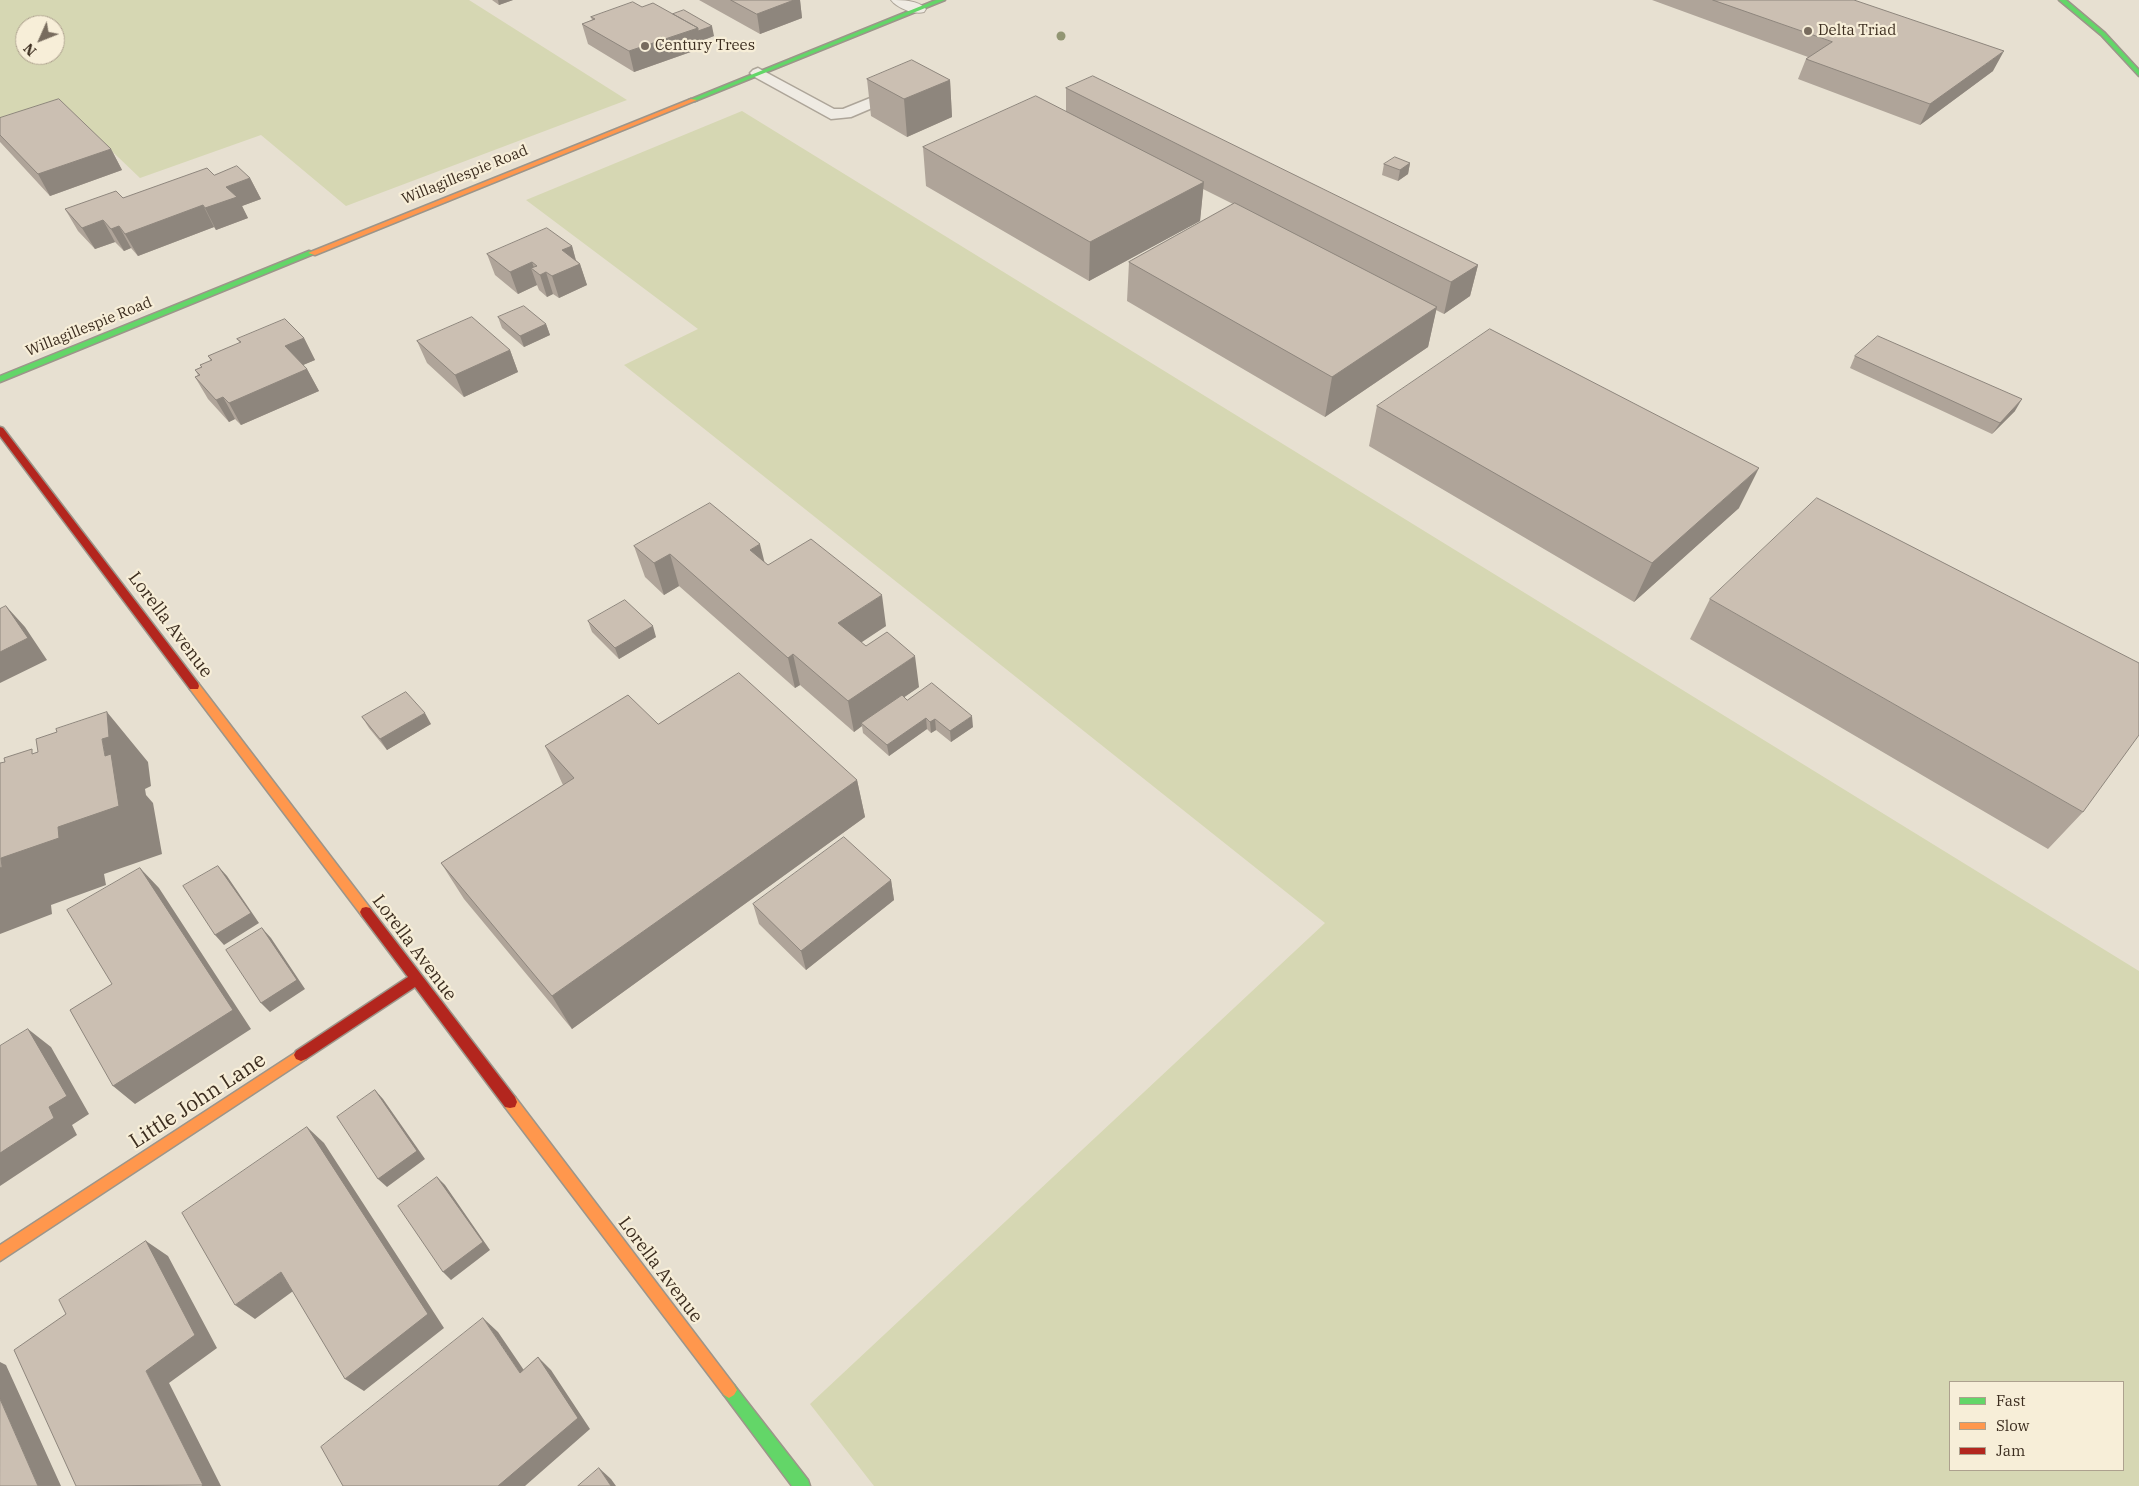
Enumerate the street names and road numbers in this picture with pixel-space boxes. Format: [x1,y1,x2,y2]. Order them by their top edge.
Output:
street label: Willagillespie Road [399,141,531,209]
street label: Willagillespie Road [23,293,155,361]
street label: Lorella Avenue [123,568,217,682]
street label: Lorella Avenue [367,891,461,1005]
street label: Little John Lane [125,1048,271,1154]
street label: Lorella Avenue [613,1213,707,1327]

